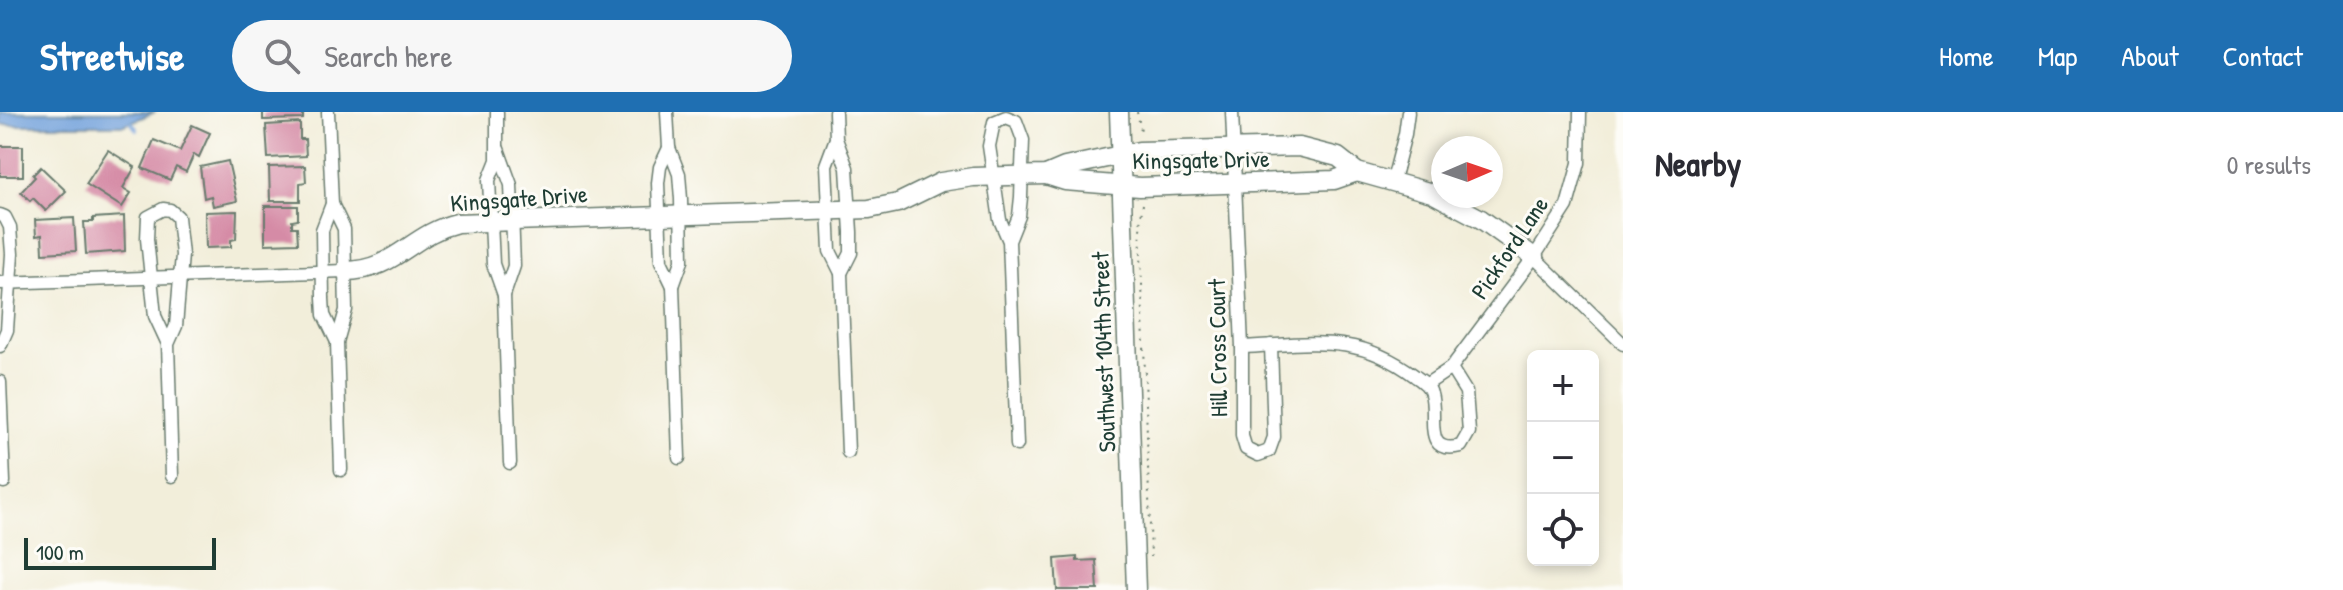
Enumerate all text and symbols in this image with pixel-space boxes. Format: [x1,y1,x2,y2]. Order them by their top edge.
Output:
search box [232,20,792,92]
text: Streetwise [40,30,184,82]
icon: search [260,34,304,78]
text: Search here [324,36,453,76]
text: Home [1939,37,1994,75]
text: Map [2038,37,2077,75]
text: About [2121,37,2179,75]
text: Contact [2223,37,2303,75]
north arrow [1431,136,1503,208]
text: Nearby [1655,141,1741,187]
street label: Kingsgate Drive [1132,142,1270,176]
text: 0 results [2227,147,2311,182]
street label: Kingsgate Drive [449,177,589,219]
street label: Pickford Lane [1463,189,1555,305]
street label: Southwest 104th Street [1083,251,1122,453]
street label: Hill Cross Court [1200,278,1234,418]
map controls [1527,350,1599,566]
button: + [1527,350,1599,422]
button: − [1527,422,1599,494]
button: locate [1527,494,1599,566]
scale bar [24,534,216,570]
text: 100 m [36,537,84,567]

